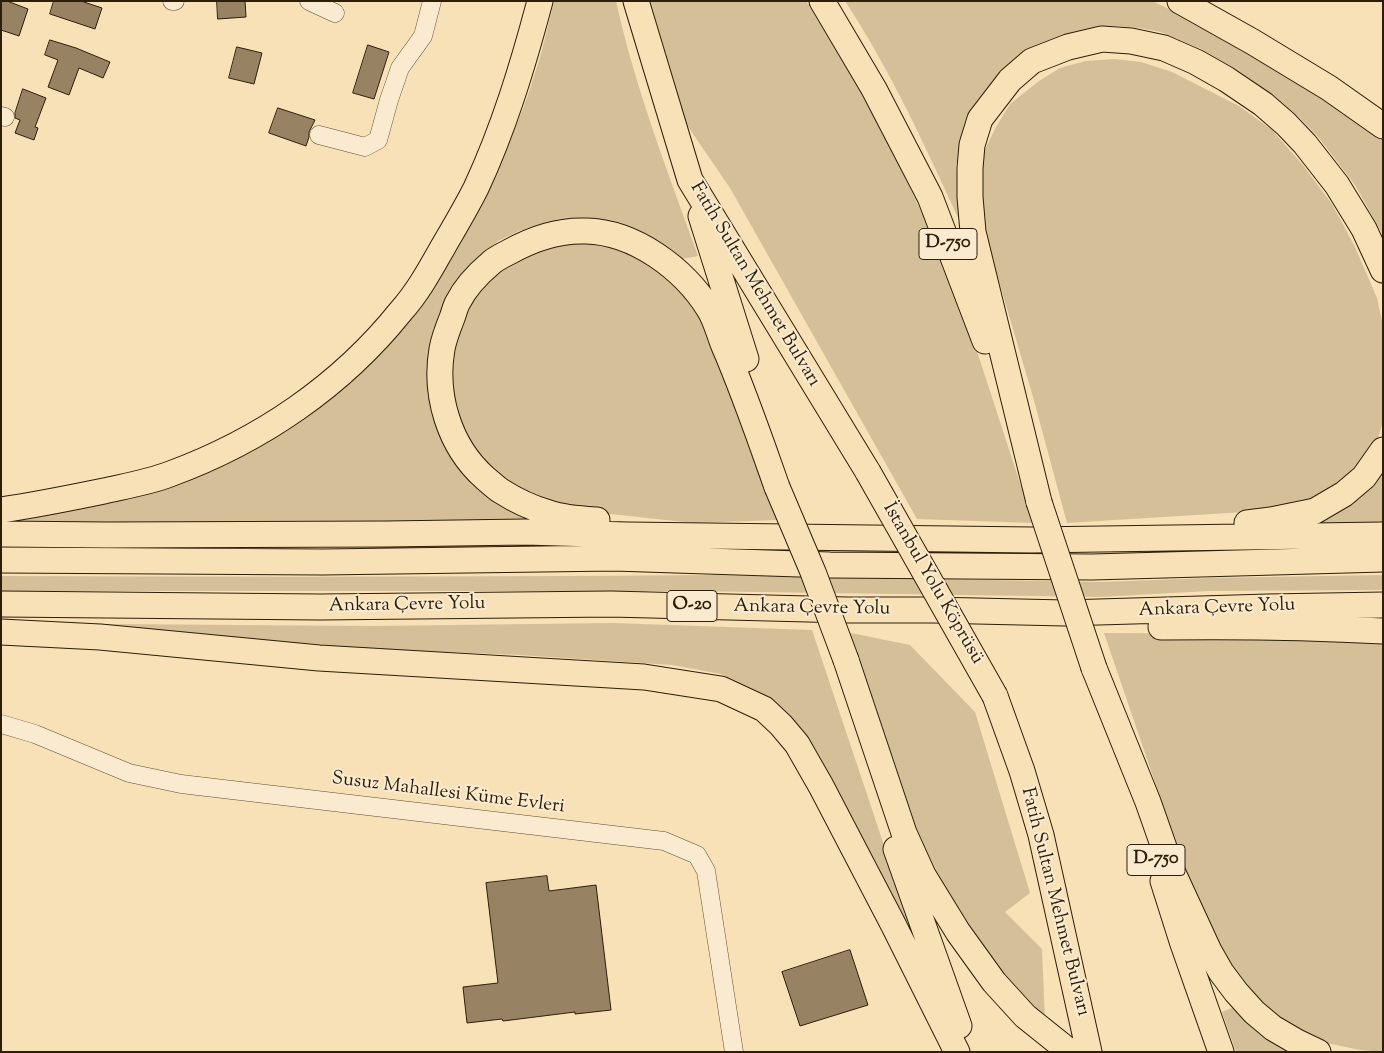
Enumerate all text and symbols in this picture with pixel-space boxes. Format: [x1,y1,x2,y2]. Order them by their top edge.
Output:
street label: Fatih Sultan Mehmet Bulvarı [684,179,824,391]
road number: D-750 [919,228,977,260]
street label: İstanbul Yolu Köprüsü [876,499,988,669]
road number: O-20 [667,590,717,622]
street label: Ankara Çevre Yolu [328,593,486,619]
street label: Ankara Çevre Yolu [1138,595,1296,623]
street label: Ankara Çevre Yolu [733,596,891,622]
street label: Susuz Mahallesi Küme Evleri [330,768,566,820]
street label: Fatih Sultan Mehmet Bulvarı [1015,785,1093,1019]
road number: D-750 [1127,844,1185,876]

